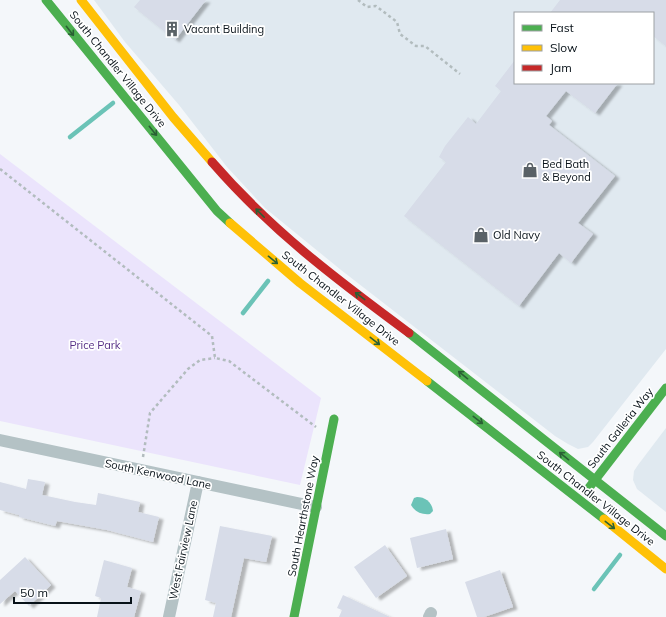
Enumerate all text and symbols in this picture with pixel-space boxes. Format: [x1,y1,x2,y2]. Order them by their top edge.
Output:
street label: South Chandler Village Drive [67,8,169,130]
legend [514,12,654,84]
building icon: Vacant Building [163,20,181,38]
text: Fast [550,20,574,35]
place label: Vacant Building [184,22,264,36]
one-way arrow [66,25,75,36]
text: Slow [550,40,578,55]
text: Jam [550,60,572,75]
one-way arrow [148,126,157,137]
place label: Bed Bath & Beyond [542,157,591,184]
shop icon: Bed Bath & Beyond [521,161,539,179]
one-way arrow [255,208,265,218]
shop icon: Old Navy [472,226,490,244]
place label: Old Navy [493,228,540,242]
street label: South Chandler Village Drive [279,248,403,348]
one-way arrow [267,256,278,265]
one-way arrow [354,292,365,300]
one-way arrow [370,337,381,345]
park label: Price Park [69,338,121,352]
one-way arrow [457,371,468,380]
street label: South Galleria Way [584,385,656,471]
one-way arrow [473,416,484,425]
street label: South Chandler Village Drive [534,448,658,548]
one-way arrow [559,452,570,461]
street label: South Hearthstone Way [284,454,322,578]
street label: South Kenwood Lane [104,456,212,492]
street label: West Fairview Lane [166,499,200,601]
one-way arrow [604,521,615,529]
scale bar [14,579,131,605]
text: 50 m [20,585,48,600]

